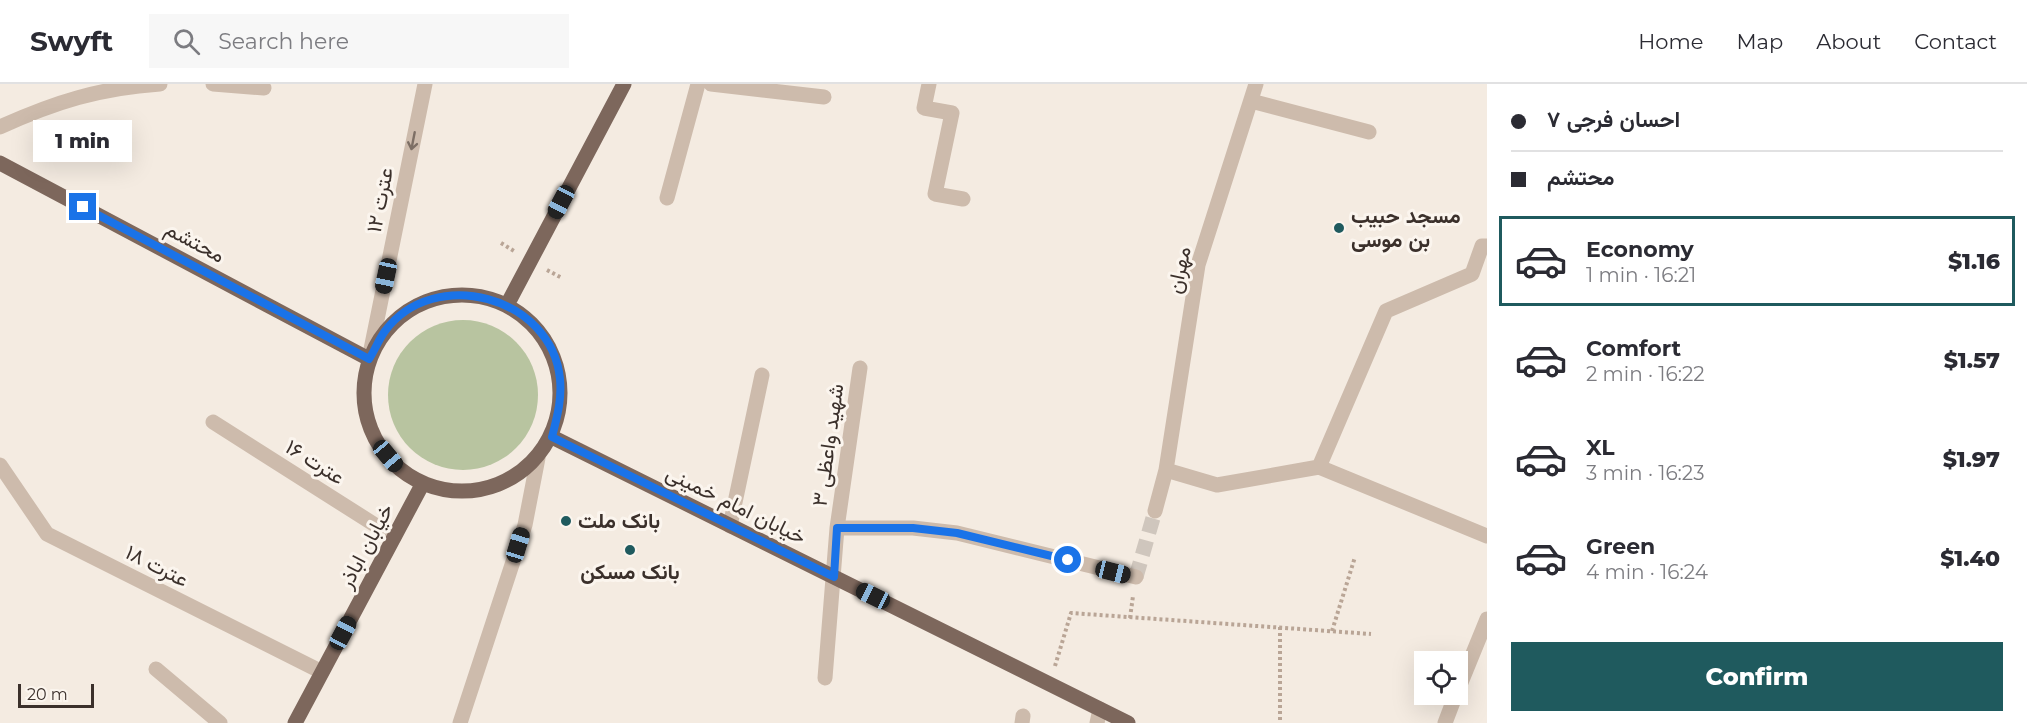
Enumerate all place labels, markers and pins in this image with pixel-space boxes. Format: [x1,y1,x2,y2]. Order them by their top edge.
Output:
place label: مسجد حبیب بن موسی [1351,203,1461,253]
marker: مسجد حبیب بن موسی [1332,221,1346,235]
place label: بانک ملت [578,508,660,533]
marker: بانک ملت [559,514,573,528]
marker: بانک مسکن [623,543,637,557]
place label: بانک مسکن [580,559,680,584]

